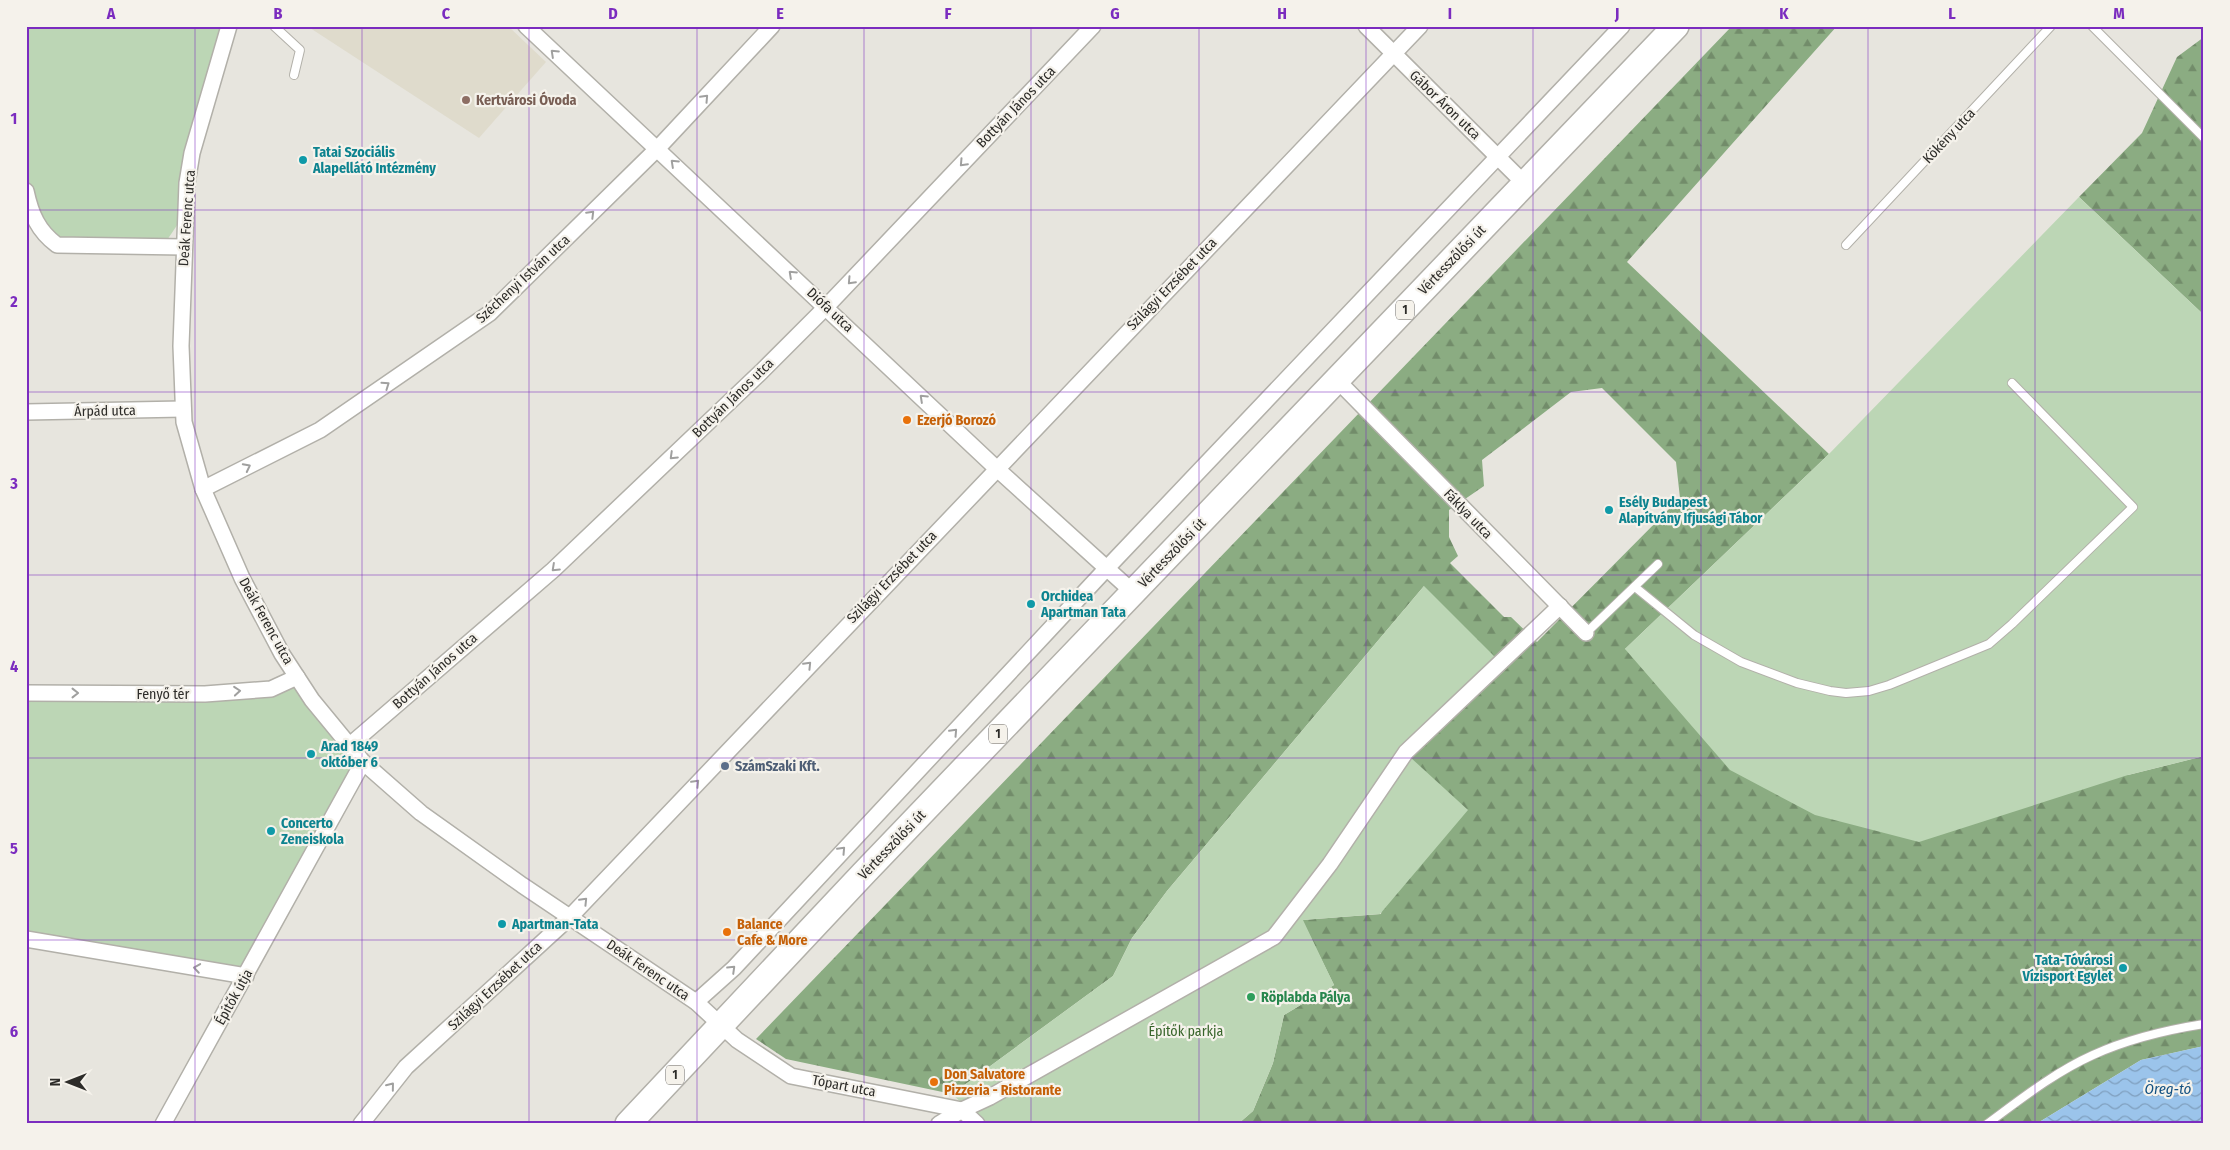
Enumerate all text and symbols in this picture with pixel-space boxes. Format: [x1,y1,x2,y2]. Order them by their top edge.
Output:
text: A [106,4,116,23]
text: B [274,4,283,23]
text: C [442,4,451,23]
text: D [608,4,618,23]
text: E [776,4,784,23]
text: F [944,4,952,23]
text: G [1110,4,1120,23]
text: H [1277,4,1287,23]
text: I [1448,4,1452,23]
text: J [1614,4,1619,23]
text: K [1779,4,1789,23]
text: L [1948,4,1956,23]
text: M [2113,4,2125,23]
one-way arrow [551,50,560,59]
street label: Bottyán János utca [973,63,1059,151]
street label: Gábor Áron utca [1406,66,1485,143]
place label: Kertvárosi Óvoda [476,91,577,109]
marker: Kertvárosi Óvoda [460,94,472,106]
one-way arrow [699,95,708,104]
street label: Kökény utca [1919,105,1979,167]
text: 1 [11,109,17,128]
place label: Tatai Szociális Alapellátó Intézmény [312,144,436,177]
marker: Tatai Szociális Alapellátó Intézmény [297,154,309,166]
one-way arrow [960,157,969,166]
one-way arrow [670,160,679,169]
street label: Deák Ferenc utca [175,169,199,267]
one-way arrow [585,211,594,220]
street label: Vértesszőlősi út [1415,221,1490,298]
street label: Széchenyi István utca [473,231,573,327]
street label: Szilágyi Erzsébet utca [1124,234,1221,334]
one-way arrow [789,271,798,280]
one-way arrow [848,275,857,284]
street label: Diófa utca [803,284,857,336]
text: 2 [9,292,18,311]
road number: 1 [1396,300,1414,320]
street label: Bottyán János utca [689,355,777,441]
one-way arrow [381,382,390,391]
one-way arrow [919,395,928,404]
street label: Árpád utca [74,401,136,420]
place label: Ezerjó Borozó [917,412,997,429]
marker: Ezerjó Borozó [901,414,913,426]
one-way arrow [670,450,679,459]
one-way arrow [242,463,251,473]
text: 3 [9,474,18,493]
street label: Fáklya utca [1440,485,1496,543]
place label: Esély Budapest Alapítvány Ifjusági Tábor [1618,494,1763,527]
marker: Esély Budapest Alapítvány Ifjusági Tábor [1603,504,1615,516]
street label: Vértesszőlősi út [1135,514,1210,591]
street label: Szilágyi Erzsébet utca [844,527,941,627]
one-way arrow [552,562,561,571]
street label: Deák Ferenc utca [235,575,297,667]
place label: Orchidea Apartman Tata [1040,588,1126,621]
marker: Orchidea Apartman Tata [1025,598,1037,610]
street label: Bottyán János utca [389,629,481,712]
text: 4 [10,657,18,676]
one-way arrow [802,662,811,671]
street label: Fenyő tér [137,686,190,703]
one-way arrow [234,686,242,697]
one-way arrow [72,688,79,698]
road number: 1 [989,724,1007,744]
one-way arrow [948,728,957,737]
place label: Arad 1849 október 6 [320,738,378,771]
marker: Arad 1849 október 6 [305,748,317,760]
place label: SzámSzaki Kft. [735,758,820,775]
marker: SzámSzaki Kft. [719,760,731,772]
one-way arrow [690,780,699,789]
street label: Vértesszőlősi út [855,806,930,883]
place label: Concerto Zeneiskola [281,815,344,848]
marker: Concerto Zeneiskola [265,825,277,837]
text: 5 [10,839,18,858]
one-way arrow [836,847,845,856]
one-way arrow [578,898,587,907]
place label: Apartman-Tata [511,916,599,933]
place label: Balance Cafe & More [737,916,808,949]
marker: Apartman-Tata [496,918,508,930]
marker: Balance Cafe & More [721,926,733,938]
street label: Deák Ferenc utca [603,936,693,1004]
street label: Szilágyi Erzsébet utca [445,938,546,1034]
place label: Tata-Tóvárosi Vízisport Egylet [2021,952,2114,985]
marker: Tata-Tóvárosi Vízisport Egylet [2117,962,2129,974]
one-way arrow [193,964,202,974]
street label: Építők útja [211,965,256,1028]
one-way arrow [726,966,735,975]
place label: Röplabda Pálya [1261,989,1350,1006]
marker: Röplabda Pálya [1245,991,1257,1003]
text: 6 [10,1022,18,1041]
park label: Építők parkja [1149,1022,1224,1040]
north arrow [42,1058,92,1108]
road number: 1 [666,1066,684,1084]
place label: Don Salvatore Pizzeria - Ristorante [944,1066,1061,1099]
street label: Tópart utca [811,1072,877,1101]
marker: Don Salvatore Pizzeria - Ristorante [928,1076,940,1088]
text: N [47,1078,64,1086]
water label: Öreg-tó [2145,1080,2192,1098]
one-way arrow [385,1082,394,1091]

